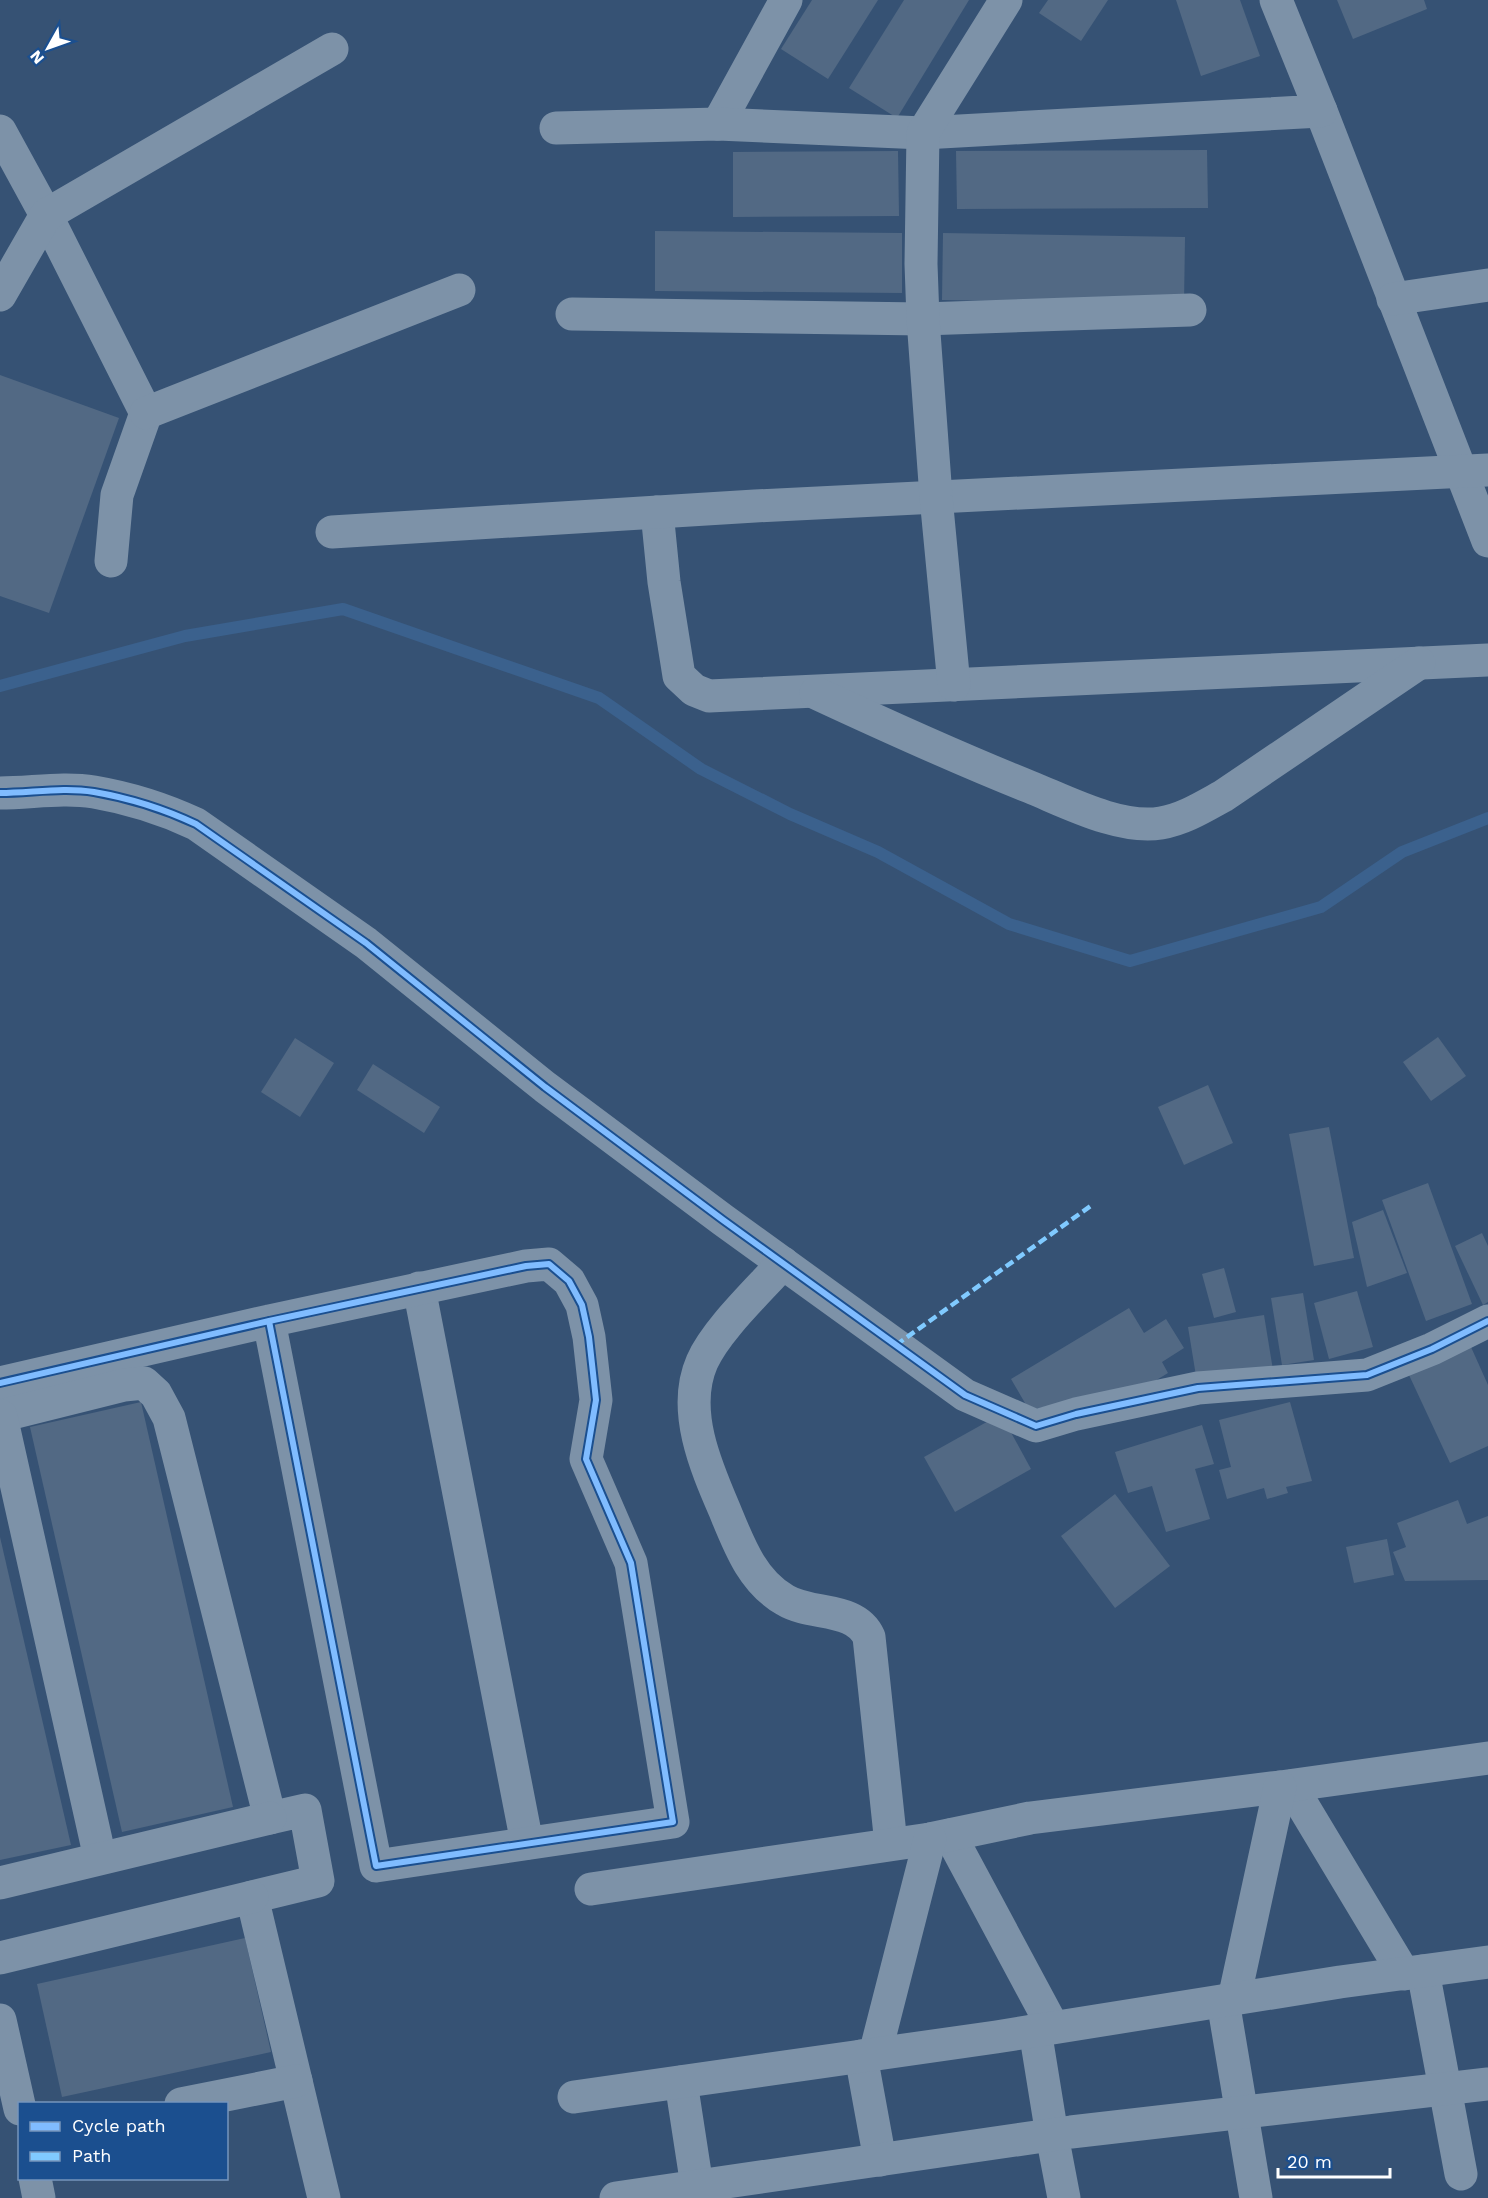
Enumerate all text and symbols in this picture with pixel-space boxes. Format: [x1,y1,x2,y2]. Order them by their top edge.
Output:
north arrow [18,18,78,78]
text: N [26,47,48,68]
legend [18,2102,228,2180]
text: Cycle path [72,2115,166,2136]
scale bar [1278,2141,1390,2179]
text: Path [72,2145,112,2166]
text: 20 m [1287,2151,1332,2172]

